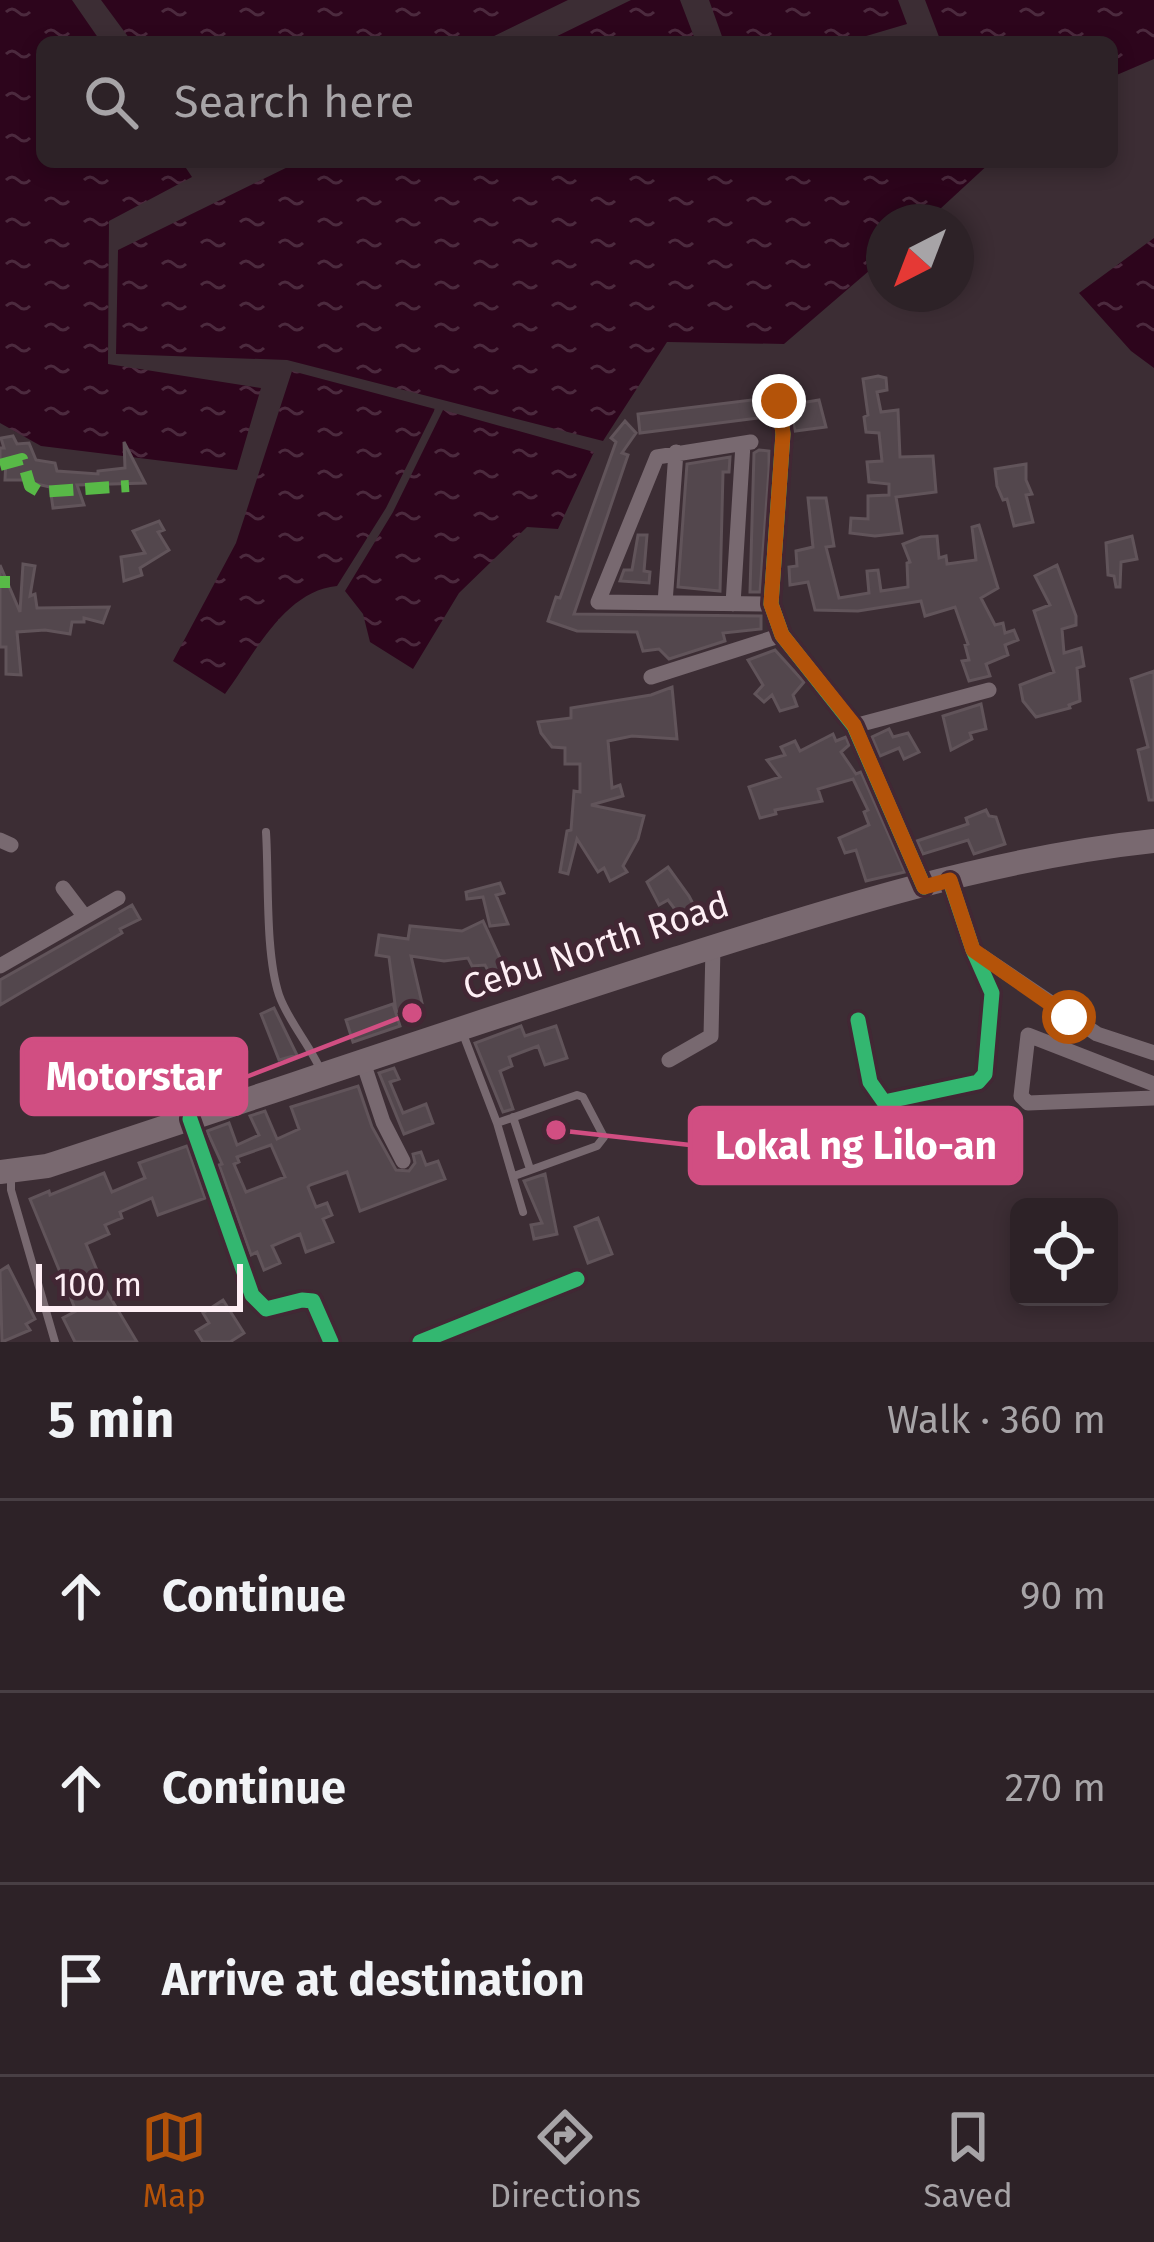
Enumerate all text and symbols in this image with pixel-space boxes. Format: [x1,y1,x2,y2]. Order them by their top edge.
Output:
search box [36,36,1118,168]
icon: search [78,69,144,135]
text: Search here [174,75,414,129]
north arrow [866,204,974,312]
route end [752,374,806,428]
street label: Cebu North Road [457,882,735,1010]
route start [1042,990,1096,1044]
callout: Motorstar [22,1039,246,1114]
text: Motorstar [46,1054,222,1100]
callout: Lokal ng Lilo-an [690,1108,1021,1183]
text: Lokal ng Lilo-an [715,1123,997,1169]
map controls [1010,1198,1118,1306]
button: locate [1010,1198,1118,1306]
scale bar [36,1258,243,1311]
text: 100 m [54,1265,142,1305]
text: 5 min [48,1389,174,1451]
text: Walk · 360 m [887,1397,1106,1443]
icon: ahead [48,1563,114,1629]
text: Continue [162,1569,346,1623]
text: 90 m [1020,1573,1106,1619]
icon: ahead [48,1755,114,1821]
text: Continue [162,1761,346,1815]
text: 270 m [1005,1765,1106,1811]
icon: arrive [48,1947,114,2013]
text: Arrive at destination [162,1953,585,2007]
tab: Map [141,2104,207,2216]
tab: Directions [490,2104,641,2216]
tab: Saved [923,2104,1013,2216]

